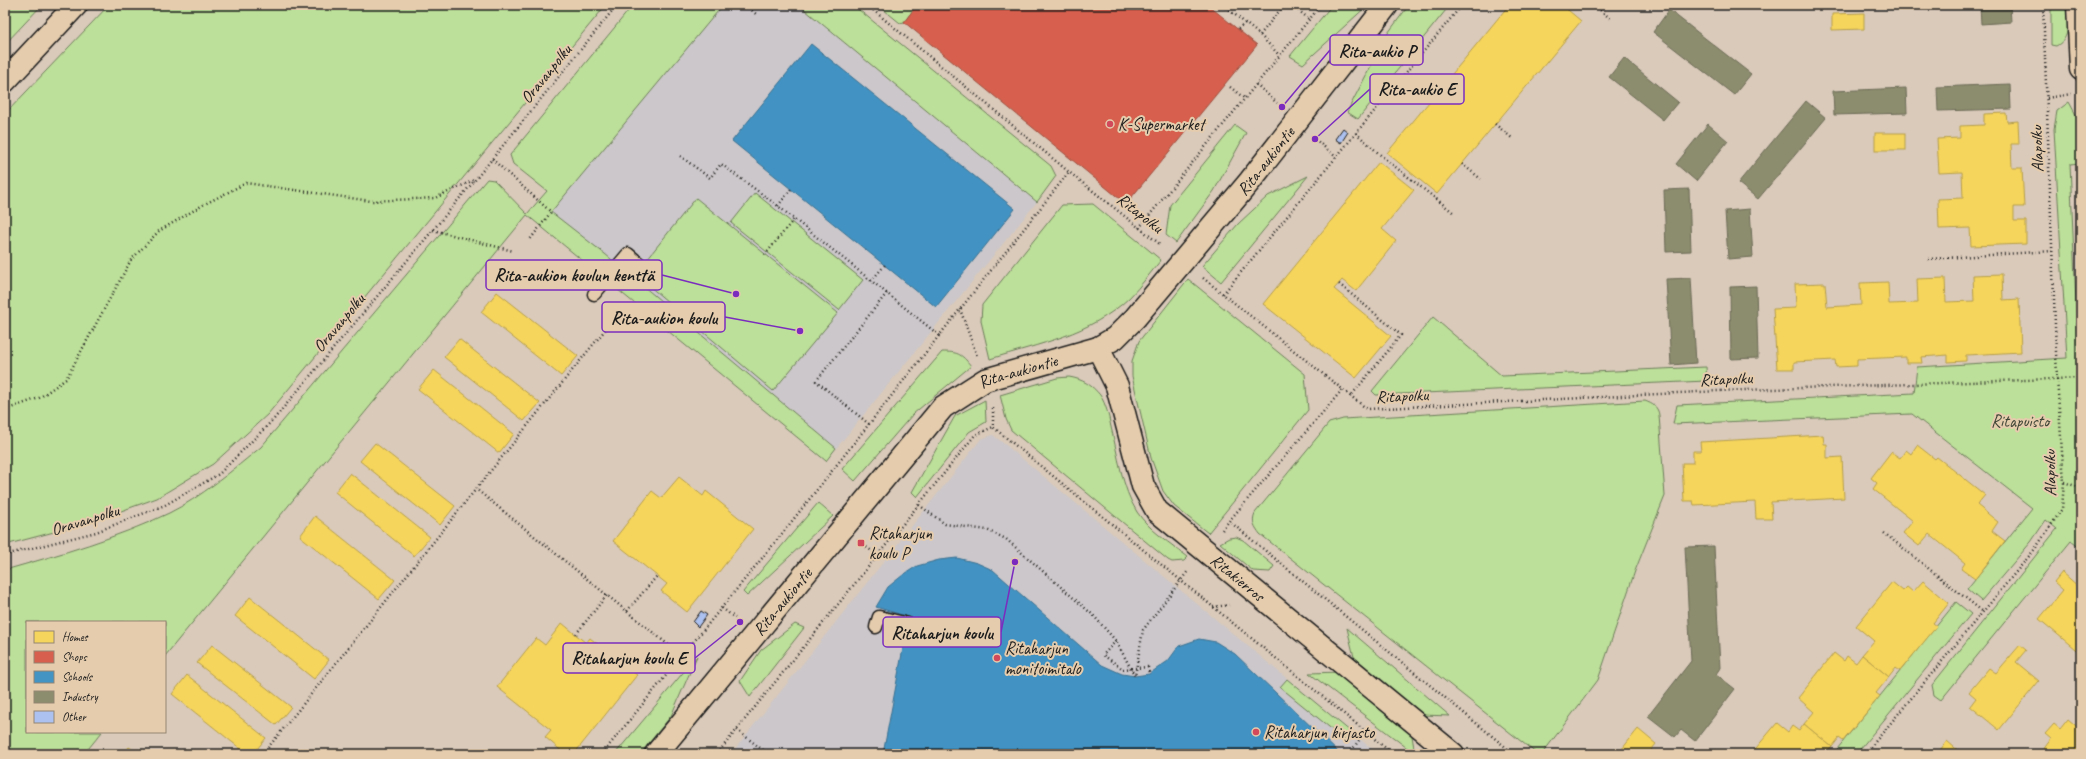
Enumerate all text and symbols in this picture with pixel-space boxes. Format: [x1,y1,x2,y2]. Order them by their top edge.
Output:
callout: Rita-aukio P [1330,35,1423,65]
street label: Oravanpolku [516,39,577,108]
text: Rita-aukio P [1339,40,1419,62]
callout: Rita-aukio E [1370,74,1464,104]
text: Rita-aukio E [1378,78,1458,100]
place label: K-Supermarket [1118,114,1207,135]
marker: K-Supermarket [1105,119,1115,129]
street label: Rita-aukiontie [1232,121,1300,199]
street label: Alapolku [2026,124,2048,173]
street label: Ritapolku [1113,188,1169,239]
callout: Rita-aukion koulun kenttä [486,260,662,290]
text: Rita-aukion koulun kenttä [494,264,656,286]
street label: Oravanpolku [309,288,371,356]
callout: Rita-aukion koulu [602,302,725,332]
text: Rita-aukion koulu [611,307,719,329]
street label: Rita-aukiontie [973,349,1061,393]
street label: Ritapolku [1699,367,1755,391]
street label: Ritapolku [1375,384,1431,408]
park label: Ritapuisto [1991,411,2051,432]
street label: Alapolku [2039,448,2061,497]
street label: Oravanpolku [49,499,123,540]
place label: Ritaharjun koulu P [869,523,932,564]
marker: Ritaharjun koulu P [856,538,866,548]
street label: Ritakierros [1206,549,1270,606]
street label: Rita-aukiontie [748,562,817,640]
callout: Ritaharjun koulu [883,617,1001,647]
legend [26,621,166,733]
text: Ritaharjun koulu [891,622,994,644]
text: Homes [62,629,89,645]
place label: Ritaharjun monitoimitalo [1005,638,1082,679]
callout: Ritaharjun koulu E [563,643,695,673]
text: Ritaharjun koulu E [571,647,689,669]
text: Shops [62,649,87,665]
marker: Ritaharjun monitoimitalo [992,653,1002,663]
text: Schools [62,669,94,685]
text: Industry [62,689,99,705]
text: Other [62,709,88,725]
place label: Ritaharjun kirjasto [1264,722,1375,743]
marker: Ritaharjun kirjasto [1251,727,1261,737]

